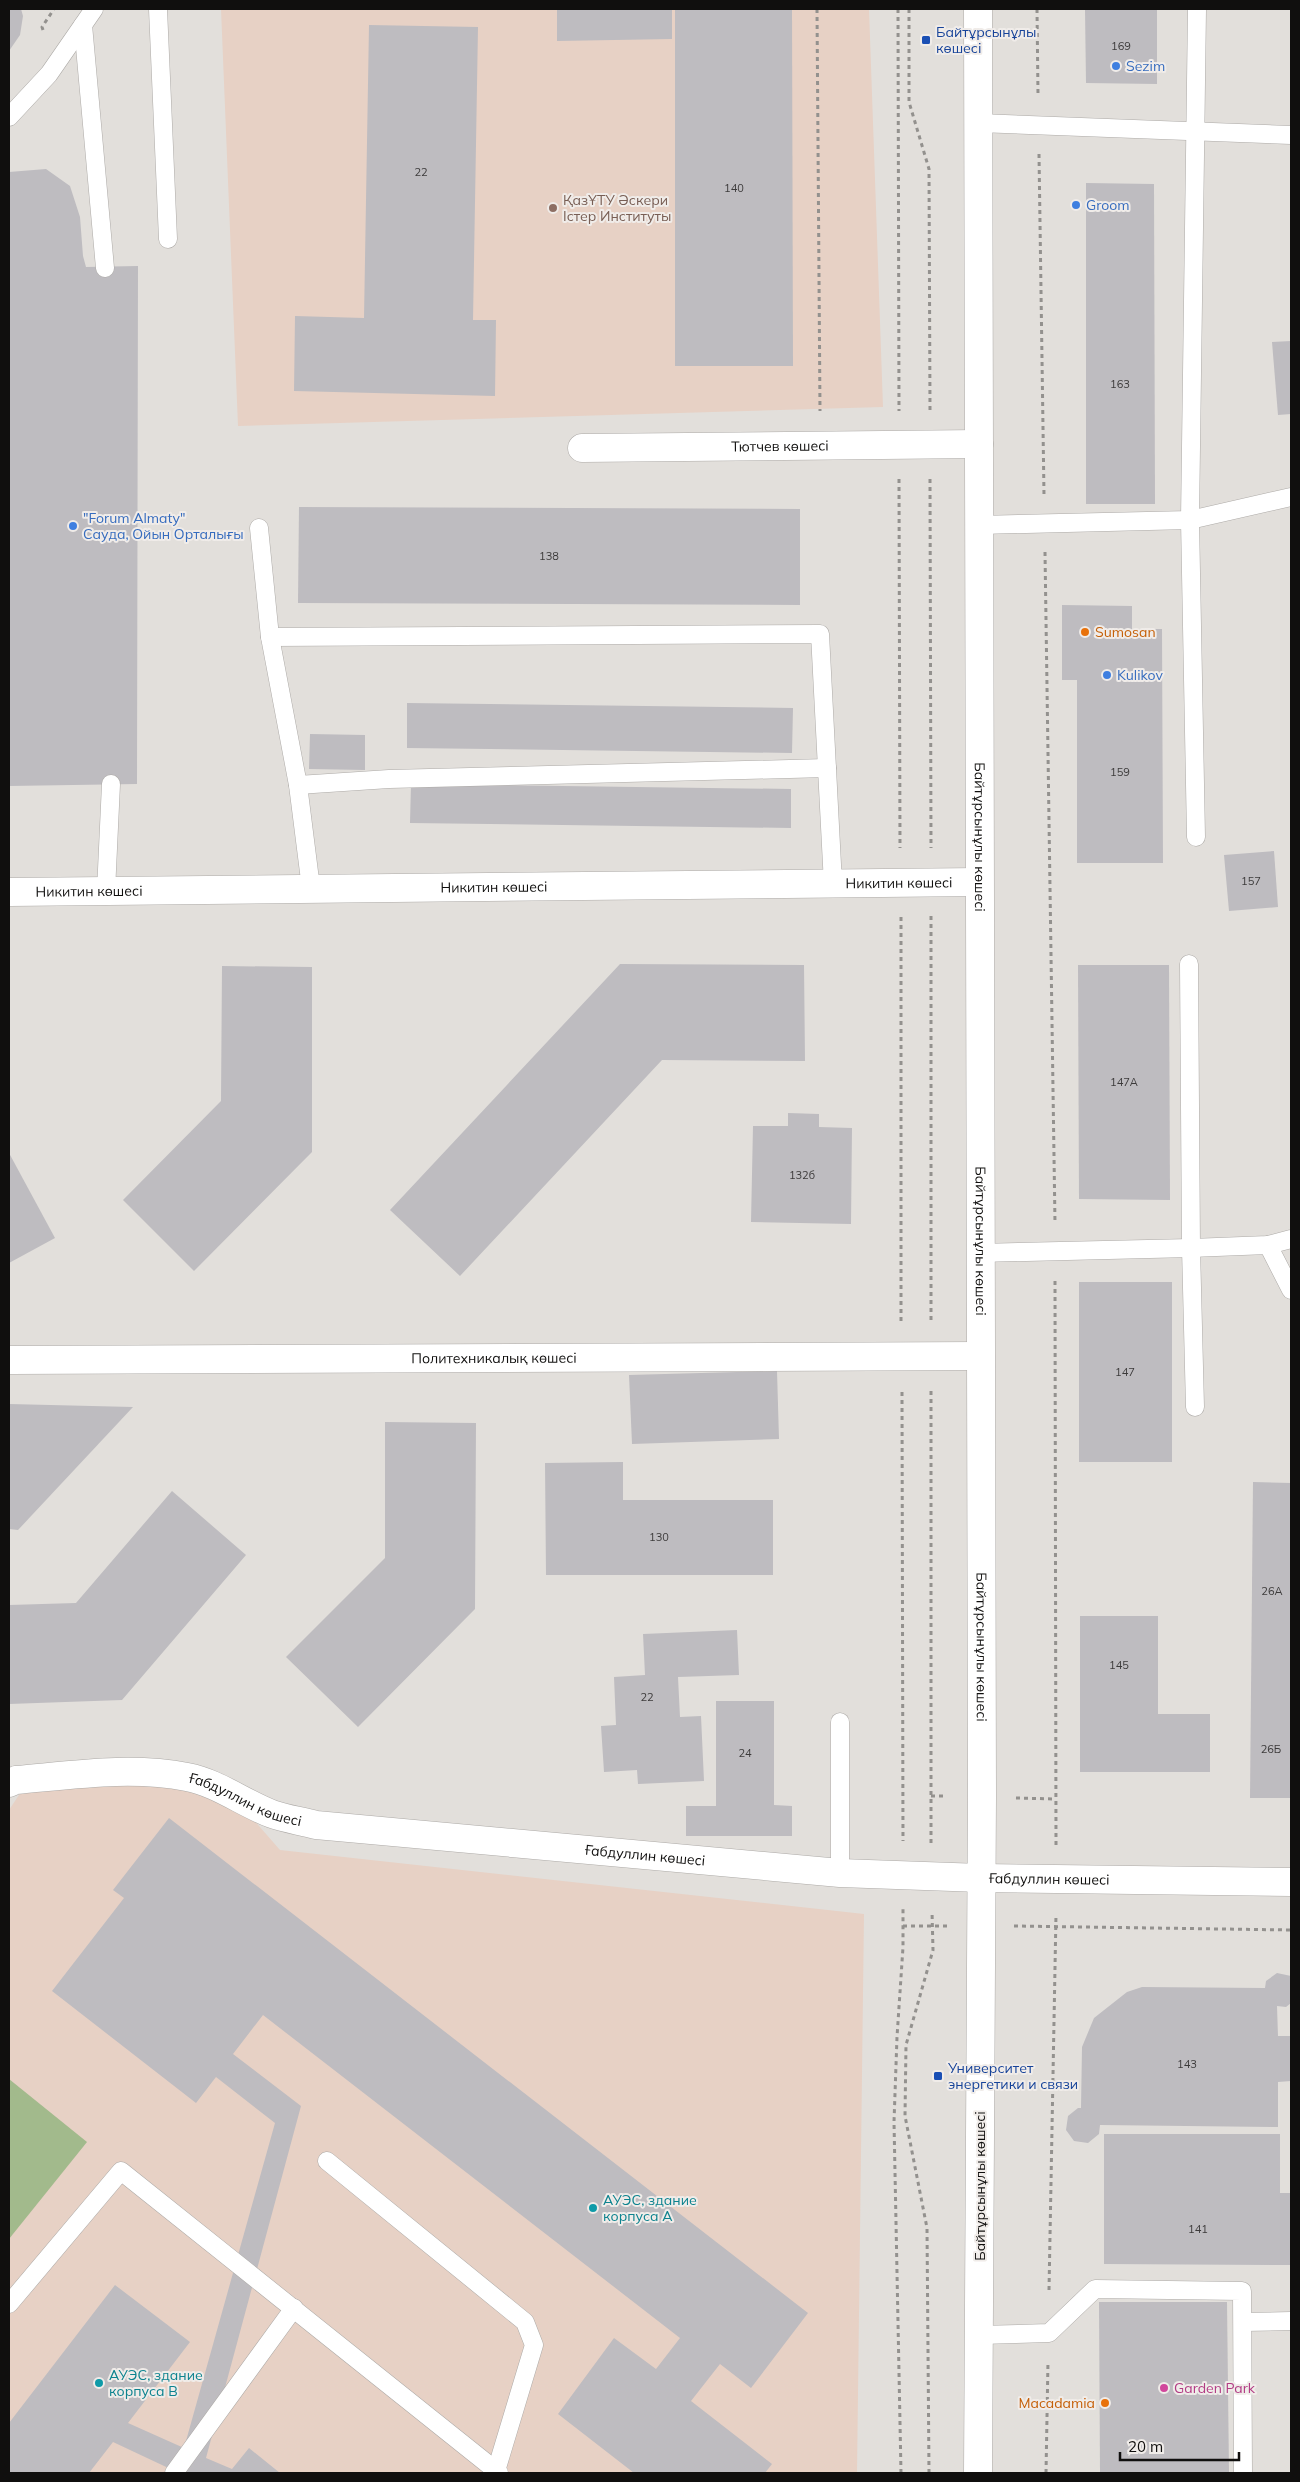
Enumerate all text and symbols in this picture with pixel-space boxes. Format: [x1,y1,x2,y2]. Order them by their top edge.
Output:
place label: Байтұрсынұлы көшесі [936,23,1036,57]
marker: Байтұрсынұлы көшесі [920,34,932,46]
house number: 169 [1111,39,1131,53]
place label: Sezim [1126,57,1165,75]
marker: Sezim [1110,60,1122,72]
house number: 22 [414,165,428,179]
house number: 140 [724,181,744,195]
place label: ҚазҰТУ Әскери Істер Институты [563,191,671,225]
place label: Groom [1086,196,1130,214]
marker: Groom [1070,199,1082,211]
marker: ҚазҰТУ Әскери Істер Институты [547,202,559,214]
house number: 163 [1110,377,1130,391]
street label: Тютчев көшесі [731,437,829,455]
place label: "Forum Almaty" Сауда, Ойын Орталығы [83,509,244,543]
marker: "Forum Almaty" Сауда, Ойын Орталығы [67,520,79,532]
house number: 138 [539,549,559,563]
place label: Sumosan [1095,623,1156,641]
marker: Sumosan [1079,626,1091,638]
place label: Kulikov [1117,666,1163,684]
marker: Kulikov [1101,669,1113,681]
street label: Байтұрсынұлы көшесі [971,762,989,912]
house number: 159 [1110,765,1130,779]
street label: Никитин көшесі [845,873,953,892]
house number: 157 [1241,874,1261,888]
street label: Никитин көшесі [440,877,548,897]
street label: Никитин көшесі [35,882,143,901]
house number: 147А [1110,1075,1138,1089]
street label: Байтұрсынұлы көшесі [972,1166,990,1316]
house number: 132б [789,1168,815,1182]
street label: Политехникалық көшесі [411,1349,577,1367]
house number: 147 [1115,1365,1135,1379]
house number: 130 [649,1530,669,1544]
street label: Байтұрсынұлы көшесі [972,1572,991,1722]
house number: 26А [1261,1584,1283,1598]
house number: 145 [1109,1658,1129,1672]
house number: 22 [640,1690,654,1704]
house number: 26Б [1261,1742,1281,1756]
house number: 24 [738,1746,752,1760]
street label: Ғабдуллин көшесі [187,1769,303,1830]
street label: Ғабдуллин көшесі [584,1841,706,1870]
street label: Ғабдуллин көшесі [988,1869,1110,1889]
house number: 143 [1177,2057,1197,2071]
place label: Университет энергетики и связи [947,2059,1078,2093]
marker: Университет энергетики и связи [932,2070,944,2082]
street label: Байтұрсынұлы көшесі [971,2111,989,2261]
place label: АУЭС, здание корпуса A [603,2191,697,2225]
marker: АУЭС, здание корпуса A [587,2202,599,2214]
house number: 141 [1188,2222,1208,2236]
place label: АУЭС, здание корпуса В [109,2366,203,2400]
marker: АУЭС, здание корпуса В [93,2377,105,2389]
place label: Garden Park [1174,2379,1256,2397]
marker: Garden Park [1158,2382,1170,2394]
place label: Macadamia [1018,2394,1095,2412]
marker: Macadamia [1099,2397,1111,2409]
scale bar [1120,2430,1239,2462]
text: 20 m [1128,2437,1163,2456]

